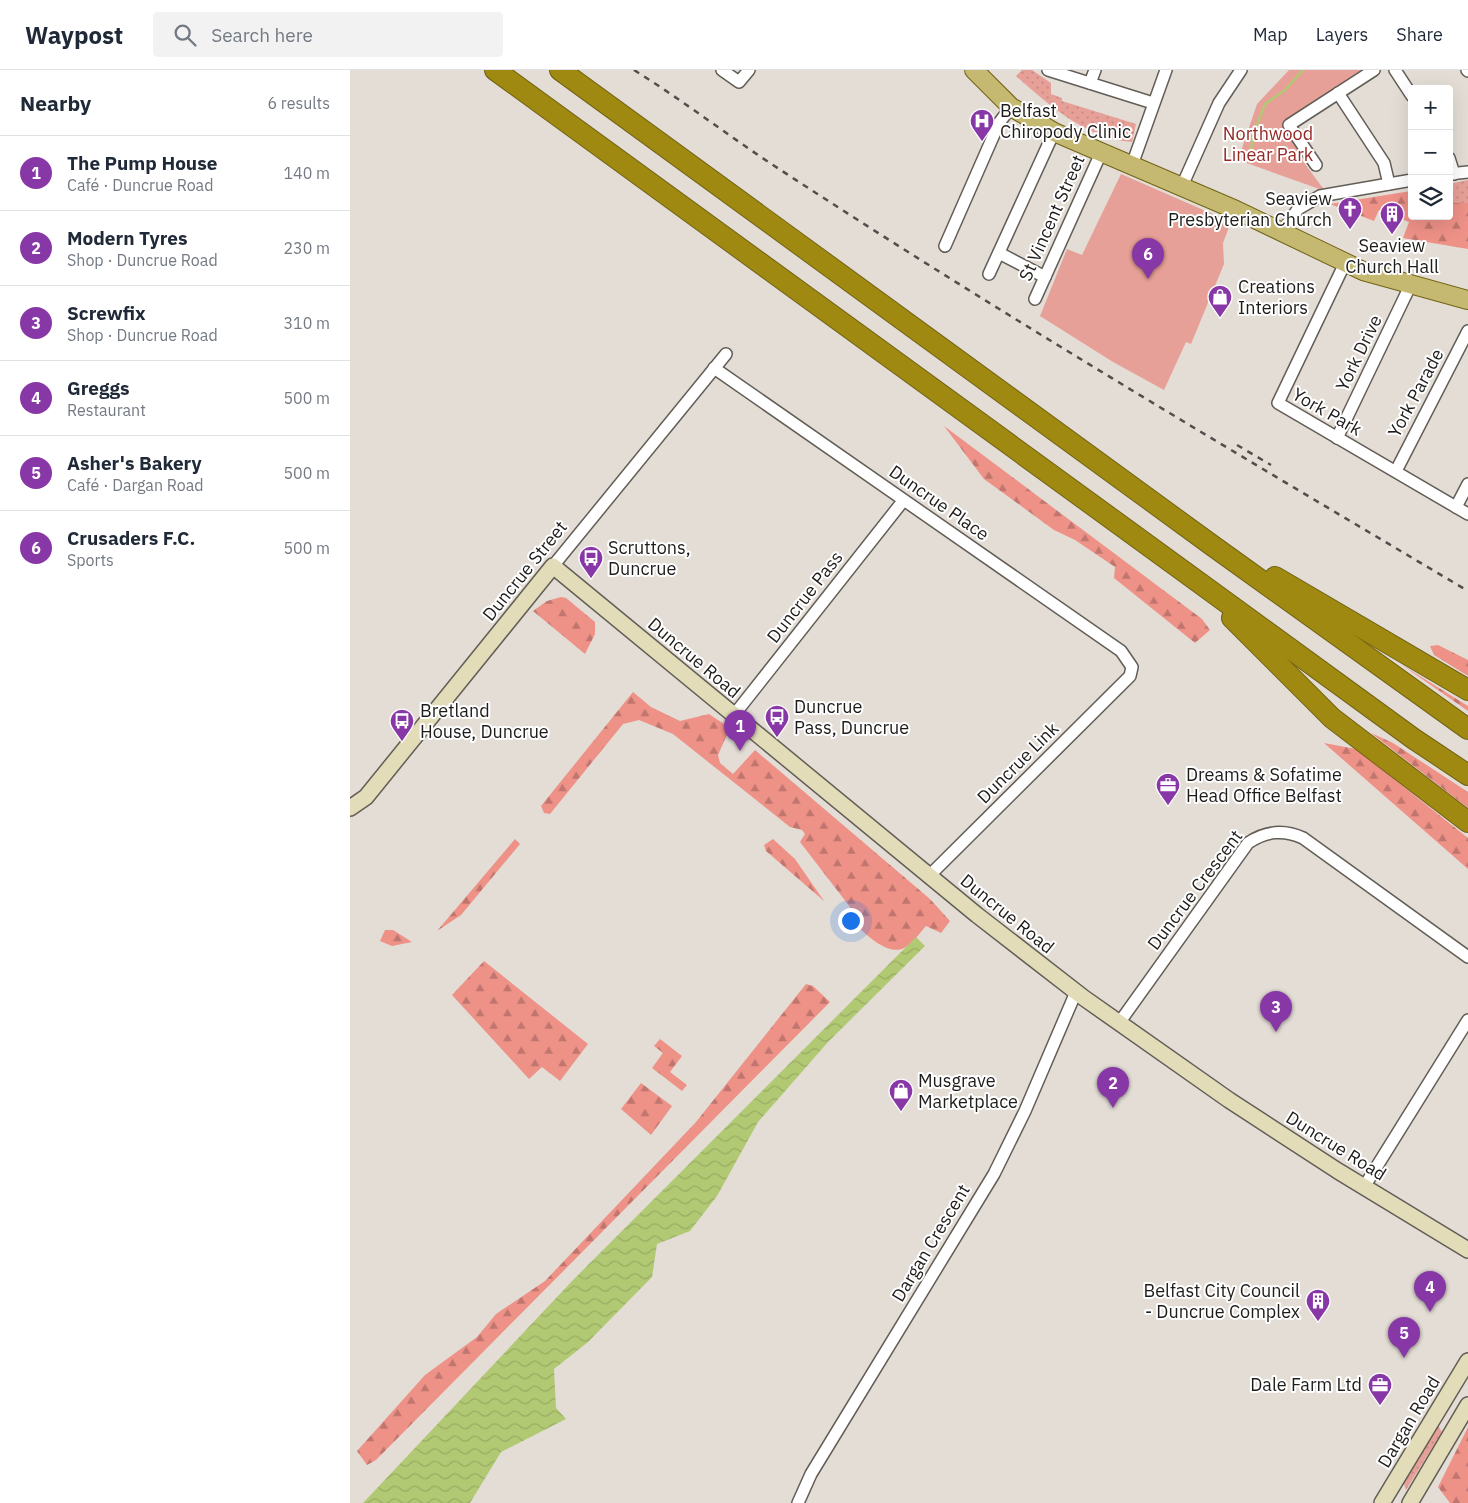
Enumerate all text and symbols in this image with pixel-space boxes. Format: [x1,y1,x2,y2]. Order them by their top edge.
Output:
search box [153,12,503,57]
text: Waypost [25,19,123,51]
icon: search [171,21,199,49]
text: Search here [211,23,313,47]
text: Map [1253,23,1288,46]
text: Layers [1316,23,1368,46]
text: Share [1396,23,1443,46]
map controls [1408,85,1453,220]
button: + [1408,85,1453,130]
text: Nearby [20,89,91,117]
text: 6 results [267,93,330,113]
place label: Belfast Chiropody Clinic [1000,99,1131,143]
hospital icon: Belfast Chiropody Clinic [969,108,995,142]
park label: Northwood Linear Park [1223,122,1314,166]
button: − [1408,130,1453,175]
text: The Pump House [67,151,217,175]
street label: St Vincent Street [1013,151,1090,284]
text: 1 [31,163,41,183]
text: 140 m [283,163,330,183]
text: Café · Duncrue Road [67,175,213,195]
button: layers [1408,175,1453,220]
place label: Seaview Presbyterian Church [1168,187,1332,231]
church icon: Seaview Presbyterian Church [1337,196,1363,230]
building icon: Seaview Church Hall [1379,201,1405,235]
text: Modern Tyres [67,226,188,250]
place label: Seaview Church Hall [1345,234,1439,278]
text: 2 [31,238,41,258]
text: 230 m [283,238,330,258]
pin: 6 [1132,238,1164,279]
text: Shop · Duncrue Road [67,250,218,270]
place label: Creations Interiors [1238,275,1315,319]
shop icon: Creations Interiors [1207,284,1233,318]
text: Screwfix [67,301,146,325]
street label: York Drive [1330,311,1387,395]
text: 3 [31,313,41,333]
text: 310 m [283,313,330,333]
text: Shop · Duncrue Road [67,325,218,345]
street label: York Parade [1383,344,1449,441]
text: Greggs [67,376,130,400]
street label: York Park [1288,382,1367,441]
text: 4 [31,388,41,408]
text: 500 m [283,388,330,408]
text: Restaurant [67,400,146,420]
text: Asher's Bakery [67,451,202,475]
street label: Duncrue Place [885,460,994,546]
text: 5 [31,463,41,483]
text: 500 m [283,463,330,483]
text: Café · Dargan Road [67,475,204,495]
street label: Duncrue Street [477,516,572,625]
text: Crusaders F.C. [67,526,195,550]
place label: Scruttons, Duncrue [608,536,691,580]
text: 6 [31,538,41,558]
text: 500 m [283,538,330,558]
bus stop icon: Scruttons, Duncrue [578,545,604,579]
street label: Duncrue Pass [762,546,848,647]
text: Sports [67,550,114,570]
street label: Duncrue Road [643,612,745,703]
place label: Duncrue Pass, Duncrue [794,695,909,739]
place label: Bretland House, Duncrue [420,699,549,743]
bus stop icon: Duncrue Pass, Duncrue [764,704,790,738]
bus stop icon: Bretland House, Duncrue [389,708,415,742]
pin: 1 [724,710,756,751]
street label: Duncrue Link [972,717,1064,808]
place label: Dreams & Sofatime Head Office Belfast [1186,763,1342,807]
office icon: Dreams & Sofatime Head Office Belfast [1155,772,1181,806]
street label: Duncrue Crescent [1142,825,1247,954]
street label: Duncrue Road [956,869,1059,958]
your location [838,908,864,934]
pin: 3 [1260,991,1292,1032]
pin: 2 [1097,1067,1129,1108]
place label: Musgrave Marketplace [918,1069,1018,1113]
shop icon: Musgrave Marketplace [888,1078,914,1112]
street label: Duncrue Road [1282,1106,1391,1186]
street label: Dargan Crescent [886,1180,975,1306]
pin: 4 [1414,1271,1446,1312]
place label: Belfast City Council - Duncrue Complex [1143,1279,1300,1323]
building icon: Belfast City Council - Duncrue Complex [1305,1288,1331,1322]
pin: 5 [1388,1317,1420,1358]
office icon: Dale Farm Ltd [1367,1372,1393,1406]
street label: Dargan Road [1372,1372,1445,1472]
place label: Dale Farm Ltd [1250,1373,1362,1396]

